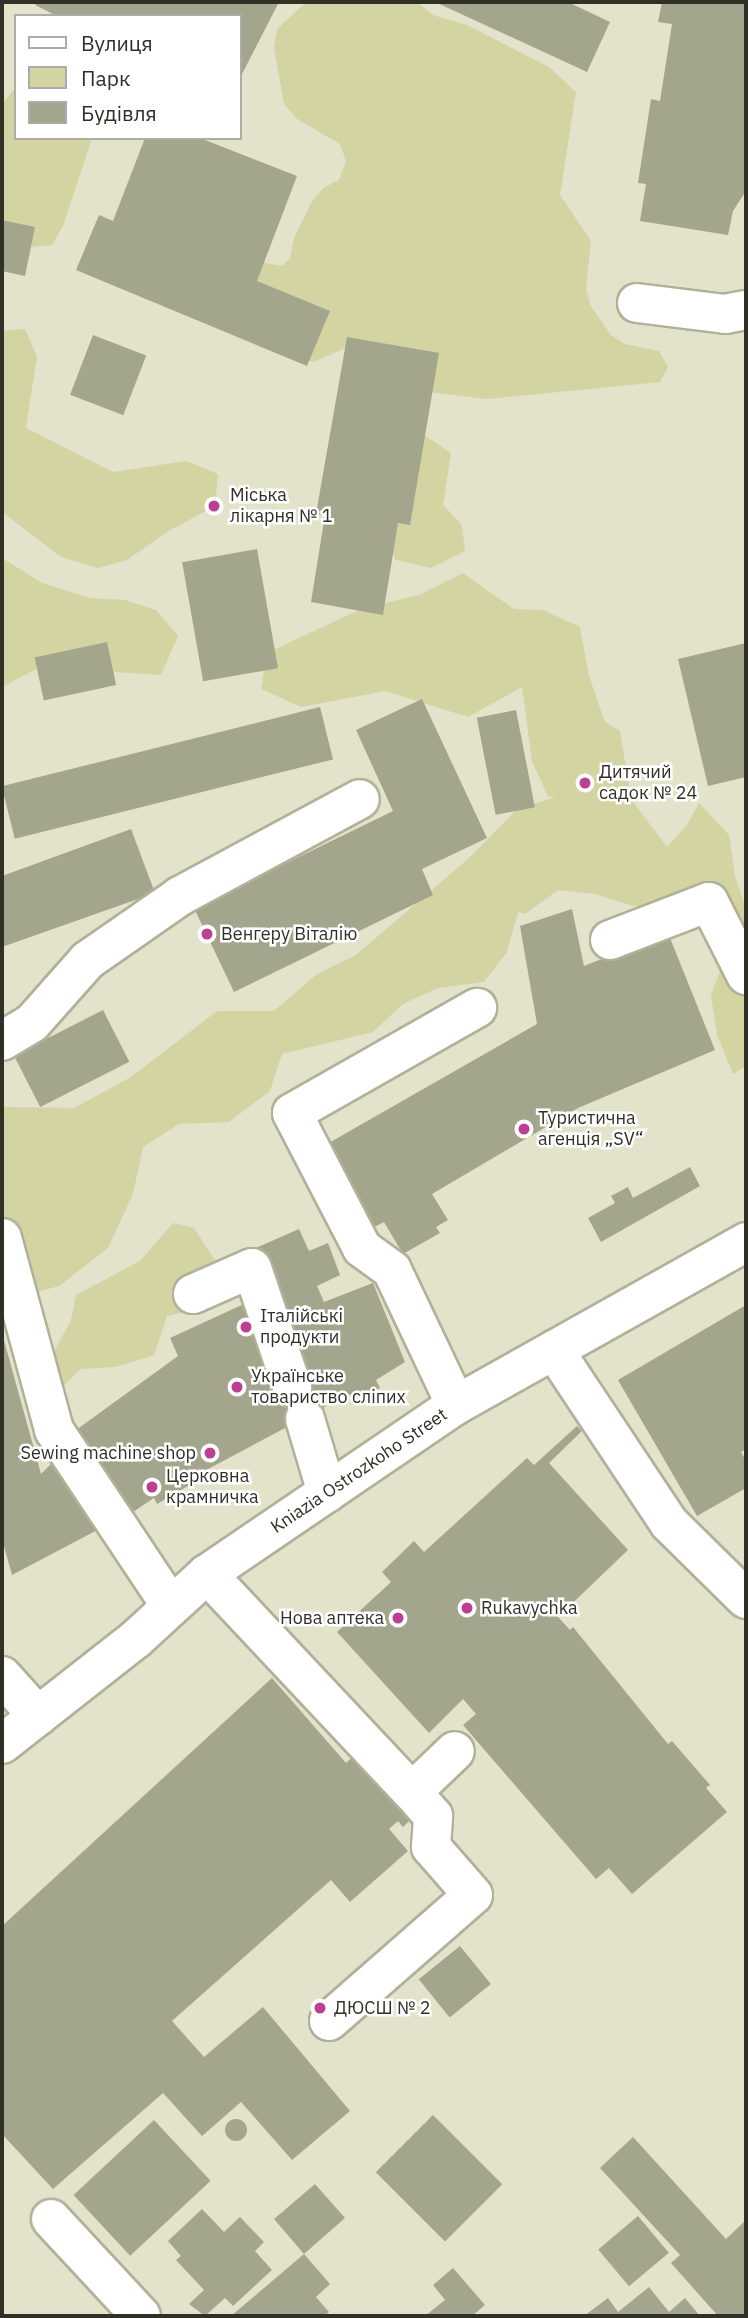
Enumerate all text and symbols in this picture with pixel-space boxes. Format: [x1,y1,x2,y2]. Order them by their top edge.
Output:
legend [14,14,242,140]
text: Вулиця [81,29,153,57]
text: Парк [81,64,131,92]
text: Будівля [81,99,157,127]
place label: Міська лікарня № 1 [230,485,332,528]
marker: Міська лікарня № 1 [204,496,224,516]
place label: Дитячий садок № 24 [599,762,697,804]
marker: Дитячий садок № 24 [577,775,593,791]
place label: Венгеру Віталію [221,923,357,945]
marker: Венгеру Віталію [199,926,215,942]
place label: Туристична агенція „SV“ [538,1108,644,1150]
marker: Туристична агенція „SV“ [516,1121,532,1137]
place label: Італійські продукти [260,1306,343,1348]
marker: Італійські продукти [238,1319,254,1335]
place label: Українське товариство сліпих [251,1366,406,1408]
marker: Українське товариство сліпих [229,1379,245,1395]
street label: Kniazia Ostrozkoho Street [267,1404,451,1538]
place label: Sewing machine shop [20,1442,196,1464]
marker: Sewing machine shop [202,1445,218,1461]
place label: Церковна крамничка [166,1466,259,1508]
marker: Церковна крамничка [144,1479,160,1495]
place label: Rukavychka [481,1597,578,1619]
marker: Rukavychka [459,1600,475,1616]
place label: Нова аптека [280,1607,384,1629]
marker: Нова аптека [390,1610,406,1626]
place label: ДЮСШ № 2 [334,1997,431,2019]
marker: ДЮСШ № 2 [312,2000,328,2016]

